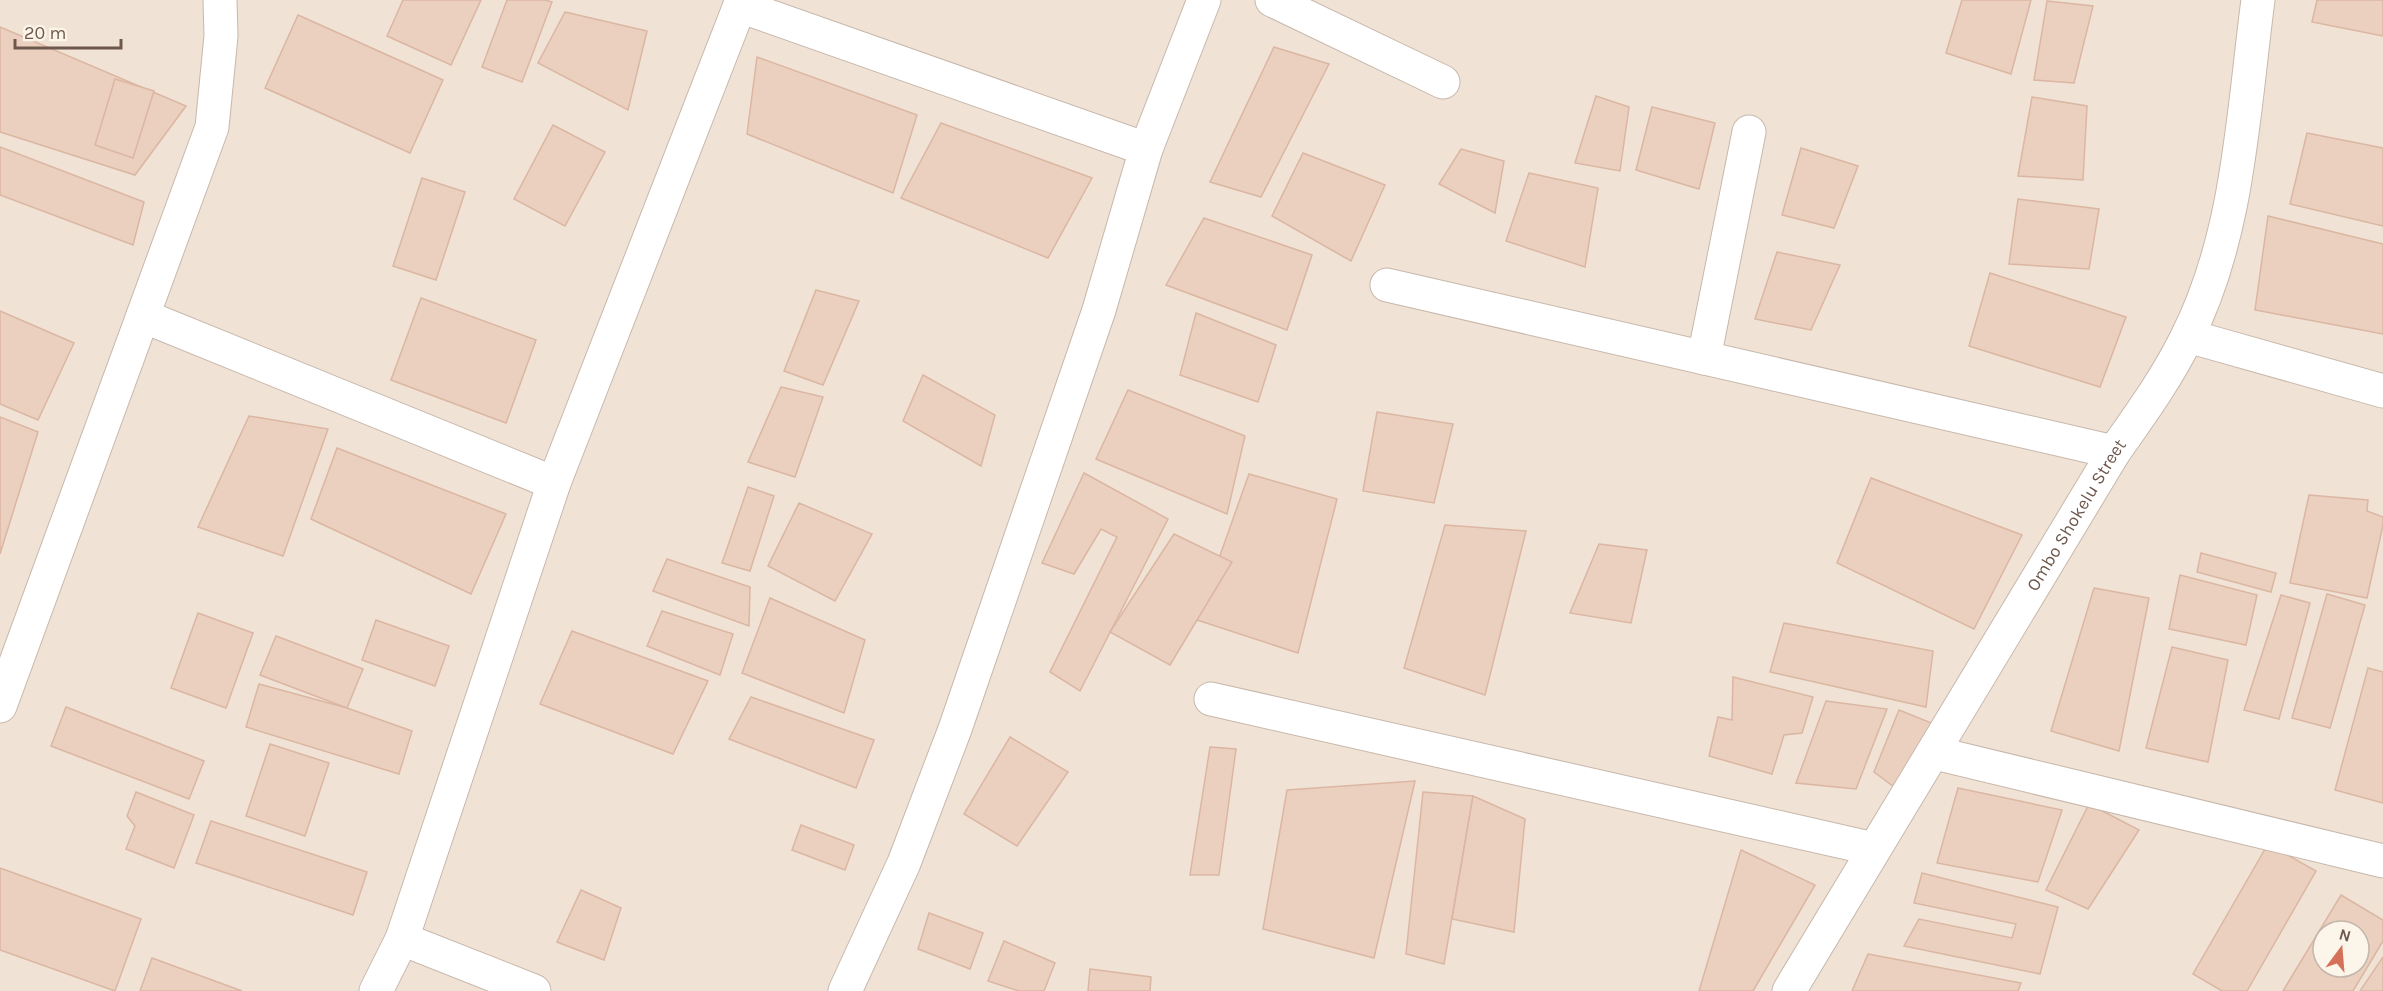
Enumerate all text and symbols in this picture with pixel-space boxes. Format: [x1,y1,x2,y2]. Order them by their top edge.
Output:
scale bar [15,12,122,50]
text: 20 m [24,22,66,44]
street label: Ombo Shokelu Street [2022,434,2131,595]
north arrow [2311,919,2371,979]
text: N [2337,924,2353,946]

